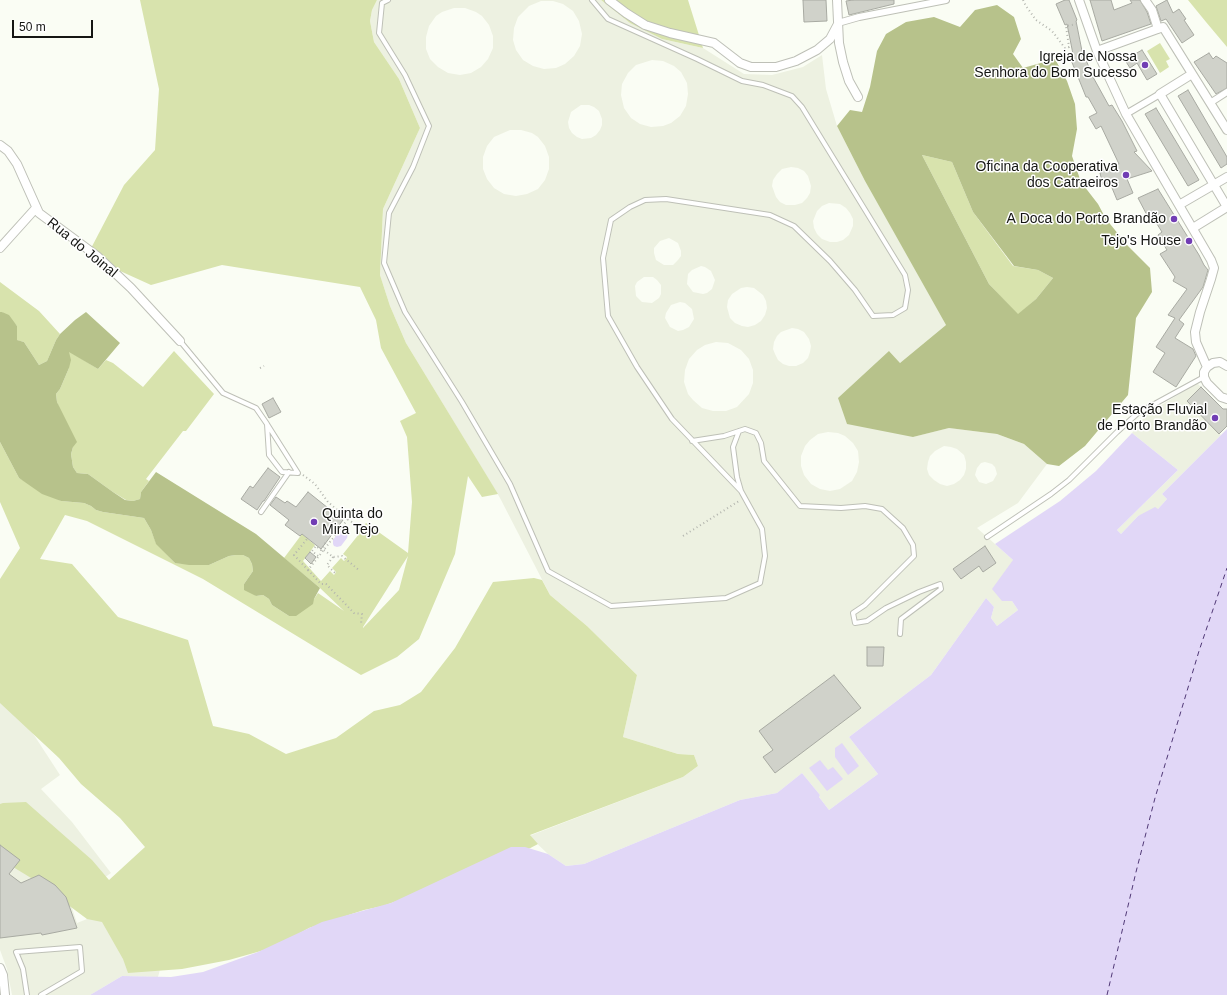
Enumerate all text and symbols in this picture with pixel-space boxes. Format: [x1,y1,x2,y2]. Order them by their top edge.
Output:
scale bar [14,12,95,38]
text: 50 m [19,20,46,34]
place label: Igreja de Nossa Senhora do Bom Sucesso [974,49,1137,82]
marker: Igreja de Nossa Senhora do Bom Sucesso [1140,60,1150,70]
place label: Oficina da Cooperativa dos Catraeiros [976,159,1118,192]
marker: Oficina da Cooperativa dos Catraeiros [1121,170,1131,180]
place label: A Doca do Porto Brandão [1006,211,1166,227]
marker: A Doca do Porto Brandão [1169,214,1179,224]
street label: Rua do Joinal [43,215,121,281]
place label: Tejo's House [1101,233,1181,249]
marker: Tejo's House [1184,236,1194,246]
place label: Estação Fluvial de Porto Brandão [1097,402,1207,434]
marker: Estação Fluvial de Porto Brandão [1210,413,1220,423]
place label: Quinta do Mira Tejo [322,506,383,538]
marker: Quinta do Mira Tejo [309,517,319,527]

